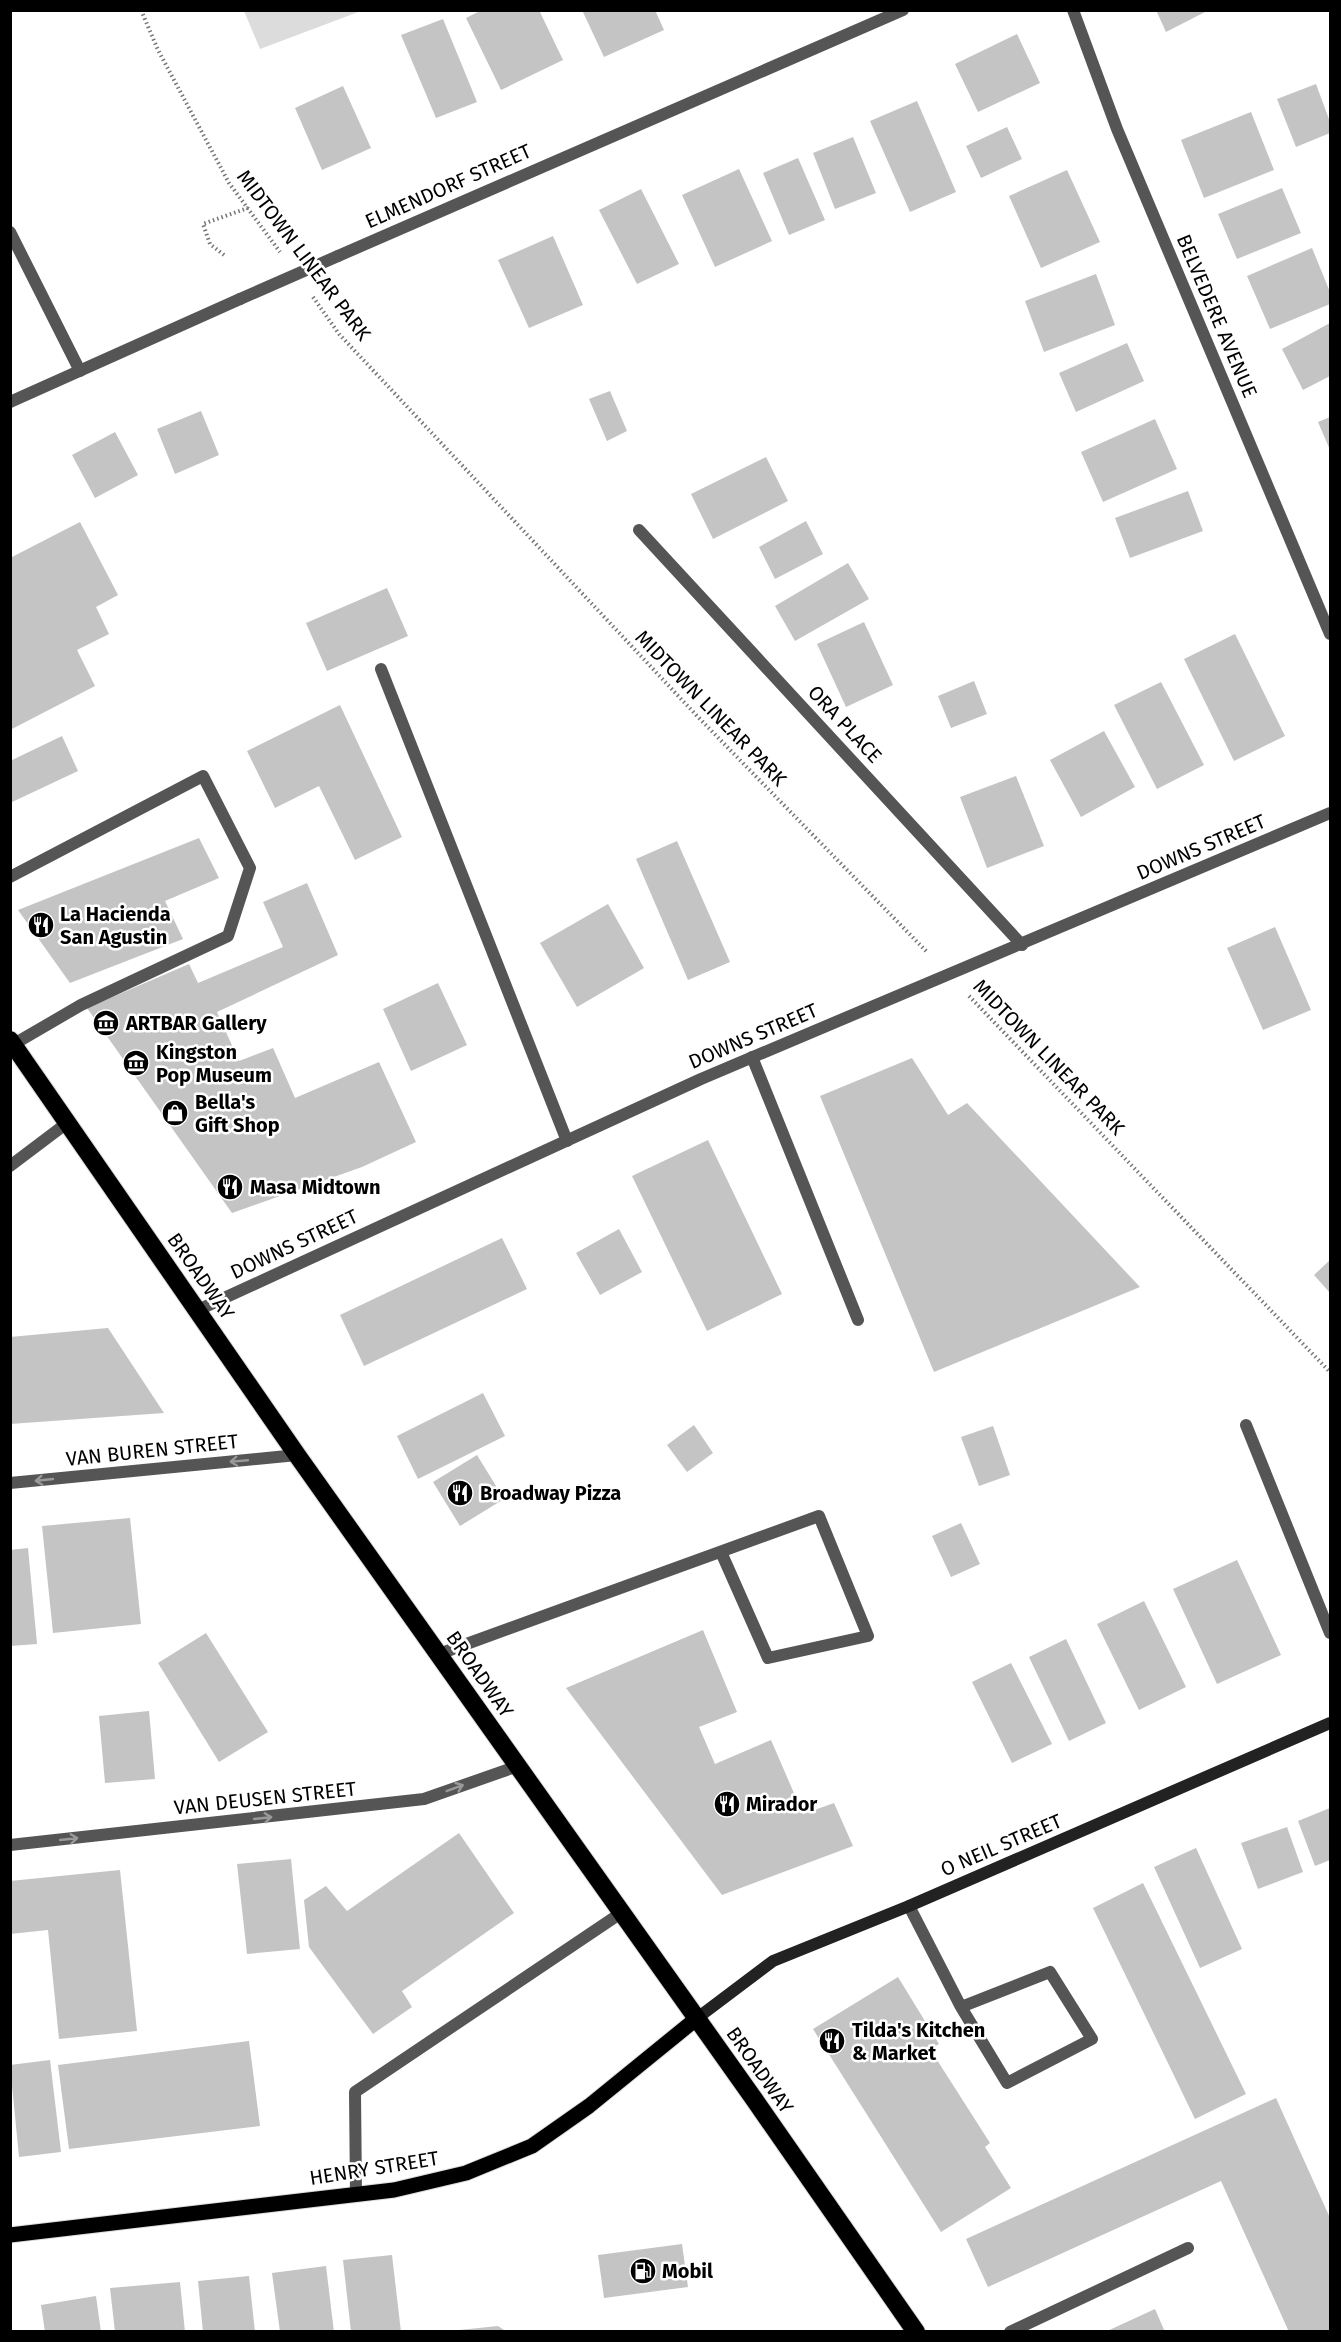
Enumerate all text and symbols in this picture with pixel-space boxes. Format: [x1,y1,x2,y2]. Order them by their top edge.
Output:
street label: ELMENDORF STREET [361,138,535,233]
street label: MIDTOWN LINEAR PARK [232,165,376,345]
street label: BELVEDERE AVENUE [1172,231,1262,401]
street label: MIDTOWN LINEAR PARK [630,625,792,791]
street label: ORA PLACE [803,680,887,768]
street label: DOWNS STREET [1133,809,1270,885]
place label: La Hacienda San Agustin [60,902,171,949]
restaurant icon: La Hacienda San Agustin [26,910,56,940]
street label: MIDTOWN LINEAR PARK [968,974,1130,1140]
street label: DOWNS STREET [685,998,822,1074]
museum icon: ARTBAR Gallery [91,1008,121,1038]
place label: ARTBAR Gallery [125,1011,267,1035]
place label: Kingston Pop Museum [156,1040,272,1087]
museum icon: Kingston Pop Museum [121,1048,151,1078]
place label: Bella's Gift Shop [195,1090,280,1137]
shop icon: Bella's Gift Shop [160,1098,190,1128]
restaurant icon: Masa Midtown [215,1172,245,1202]
place label: Masa Midtown [250,1175,381,1199]
street label: DOWNS STREET [227,1204,362,1284]
street label: BROADWAY [162,1228,240,1324]
street label: VAN BUREN STREET [65,1429,240,1471]
one-way arrow [229,1456,249,1467]
one-way arrow [35,1474,55,1485]
restaurant icon: Broadway Pizza [445,1478,475,1508]
place label: Broadway Pizza [480,1481,621,1505]
street label: BROADWAY [441,1626,519,1722]
street label: VAN DEUSEN STREET [173,1776,358,1820]
one-way arrow [445,1782,463,1793]
restaurant icon: Mirador [712,1789,742,1819]
place label: Mirador [746,1792,818,1816]
street label: O NEIL STREET [937,1808,1066,1881]
one-way arrow [252,1812,272,1823]
one-way arrow [58,1833,78,1844]
place label: Tilda's Kitchen & Market [852,2018,985,2065]
street label: BROADWAY [721,2022,799,2118]
restaurant icon: Tilda's Kitchen & Market [817,2026,847,2056]
street label: HENRY STREET [308,2146,441,2190]
fuel station icon: Mobil [628,2256,658,2286]
place label: Mobil [662,2259,713,2283]

